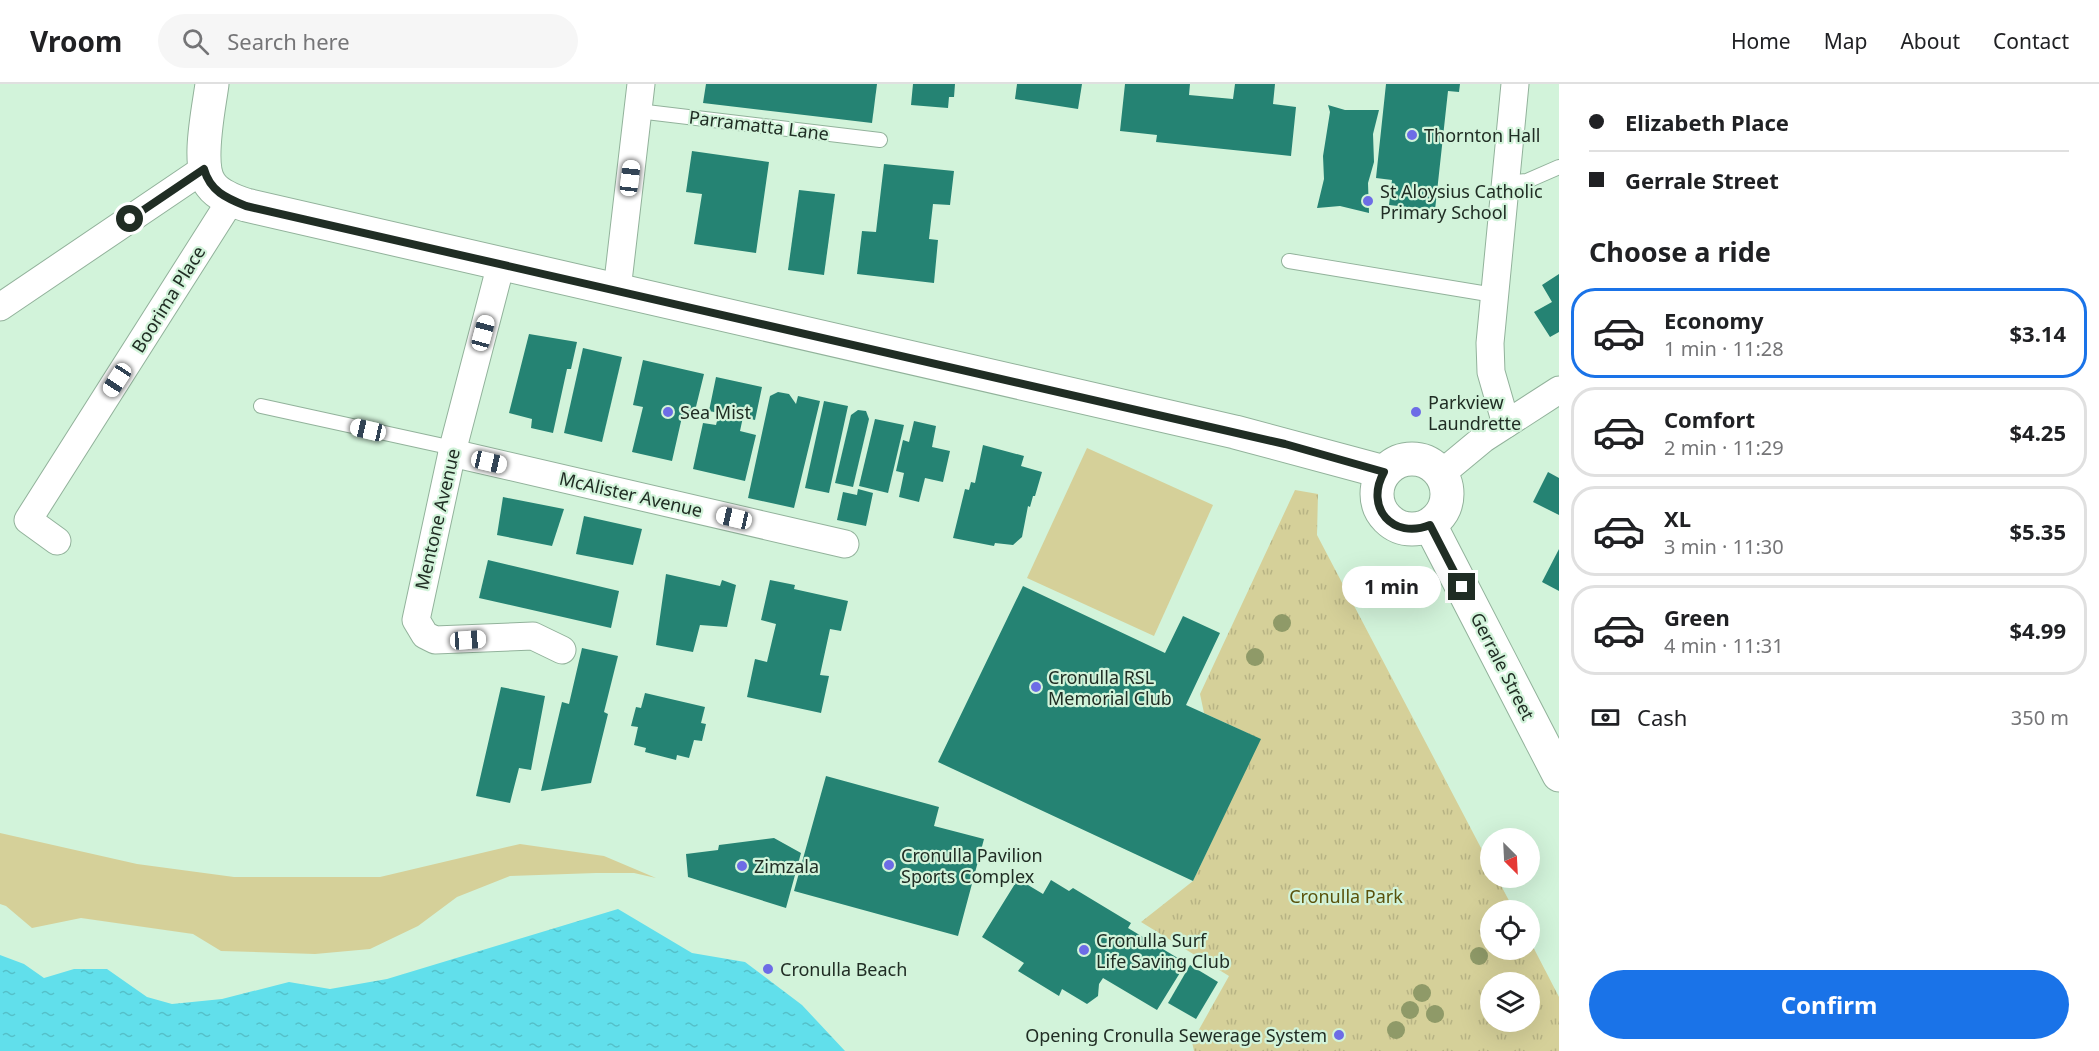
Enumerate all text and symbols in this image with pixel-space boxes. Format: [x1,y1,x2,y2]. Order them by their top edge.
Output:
search box [158,14,578,68]
text: Vroom [30,22,122,60]
icon: search [179,25,212,58]
text: Search here [227,26,350,56]
text: Home [1731,27,1791,55]
text: Map [1824,27,1867,55]
text: About [1900,27,1960,55]
text: Contact [1993,27,2069,55]
street label: Parramatta Lane [688,104,830,146]
text: Elizabeth Place [1625,107,1789,137]
place label: Thornton Hall [1424,123,1541,147]
marker: Thornton Hall [1405,128,1419,142]
car [619,159,641,197]
text: Gerrale Street [1625,165,1779,195]
place label: St Aloysius Catholic Primary School [1380,179,1543,224]
marker: St Aloysius Catholic Primary School [1361,194,1375,208]
route start [116,205,143,232]
text: Choose a ride [1589,233,1771,270]
street label: Boorima Place [126,241,210,357]
text: Economy [1664,305,1763,335]
icon: car [1592,306,1646,360]
car [470,313,496,353]
text: $3.14 [2009,318,2066,348]
text: 1 min · 11:28 [1664,335,1784,362]
car [100,360,134,400]
place label: Parkview Laundrette [1428,390,1521,435]
place label: Sea Mist [680,400,751,424]
text: Comfort [1664,404,1755,434]
marker: Sea Mist [661,405,675,419]
marker: Parkview Laundrette [1409,405,1423,419]
icon: car [1592,405,1646,459]
car [348,417,388,443]
text: $4.25 [2009,417,2066,447]
text: 2 min · 11:29 [1664,434,1784,461]
street label: Mentone Avenue [409,446,465,592]
car [469,449,509,475]
street label: McAlister Avenue [557,466,705,522]
text: XL [1664,503,1691,533]
icon: car [1592,504,1646,558]
car [714,505,754,531]
text: $5.35 [2009,516,2066,546]
text: 3 min · 11:30 [1664,533,1784,560]
callout: 1 min [1342,566,1441,608]
text: 1 min [1364,573,1419,600]
route end [1448,573,1475,600]
text: Green [1664,602,1730,632]
icon: car [1592,603,1646,657]
street label: Gerrale Street [1466,608,1541,724]
text: $4.99 [2009,615,2066,645]
car [449,630,487,650]
text: 4 min · 11:31 [1664,632,1784,659]
place label: Cronulla RSL Memorial Club [1048,665,1172,710]
marker: Cronulla RSL Memorial Club [1029,680,1043,694]
icon: cash [1589,701,1622,734]
text: Cash [1637,702,1687,732]
text: 350 m [2011,704,2069,731]
north arrow [1480,828,1540,888]
map controls [1480,828,1540,1032]
place label: Cronulla Pavilion Sports Complex [901,843,1043,888]
place label: Zimzala [754,854,819,878]
marker: Cronulla Pavilion Sports Complex [882,858,896,872]
marker: Zimzala [735,859,749,873]
park label: Cronulla Park [1289,884,1403,908]
button: locate [1480,900,1540,960]
place label: Cronulla Surf Life Saving Club [1096,928,1230,973]
marker: Cronulla Surf Life Saving Club [1077,943,1091,957]
place label: Cronulla Beach [780,957,907,981]
marker: Cronulla Beach [761,962,775,976]
button: Confirm [1589,970,2069,1039]
button: layers [1480,972,1540,1032]
place label: Opening Cronulla Sewerage System [1025,1023,1327,1047]
marker: Opening Cronulla Sewerage System [1332,1028,1346,1042]

